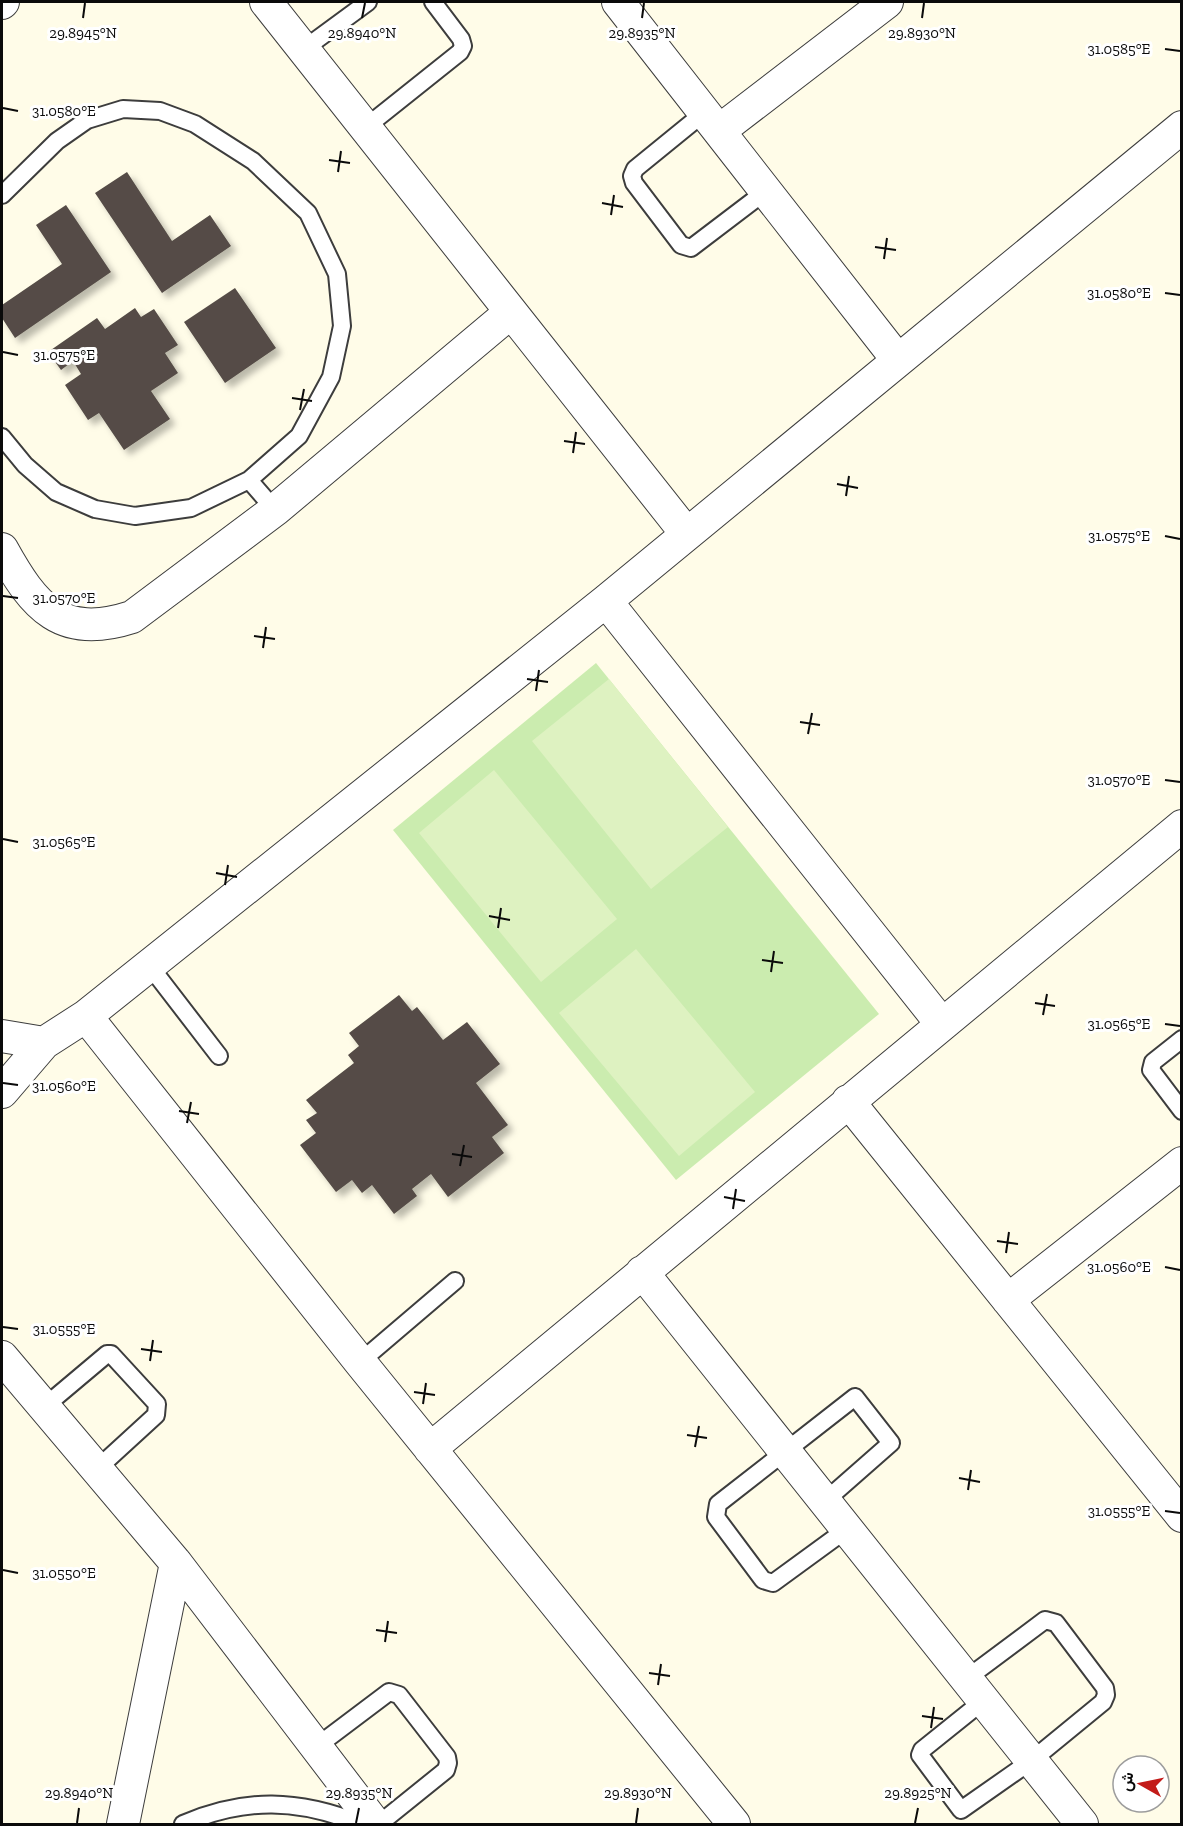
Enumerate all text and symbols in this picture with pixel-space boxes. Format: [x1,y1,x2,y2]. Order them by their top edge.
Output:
text: 29.8945°N [49,24,117,42]
text: 29.8940°N [328,24,396,42]
text: 29.8935°N [609,24,675,42]
text: 29.8930°N [888,24,956,42]
text: 31.0585°E [1088,40,1151,58]
text: 31.0580°E [32,102,96,120]
text: 31.0580°E [1087,284,1151,302]
text: 31.0575°E [33,346,95,364]
text: 31.0575°E [1088,527,1150,545]
text: 31.0570°E [33,589,96,607]
text: 31.0570°E [1088,771,1151,789]
text: 31.0565°E [33,833,96,851]
text: 31.0565°E [1088,1015,1151,1033]
text: 31.0560°E [32,1077,96,1095]
text: 31.0560°E [1087,1258,1151,1276]
text: 31.0555°E [33,1320,95,1338]
text: 31.0555°E [1088,1502,1150,1520]
text: 31.0550°E [32,1564,96,1582]
north arrow [1111,1754,1171,1814]
text: ش [1116,1771,1138,1793]
text: 29.8940°N [45,1784,113,1802]
text: 29.8935°N [326,1784,392,1802]
text: 29.8930°N [604,1784,672,1802]
text: 29.8925°N [884,1784,952,1802]

